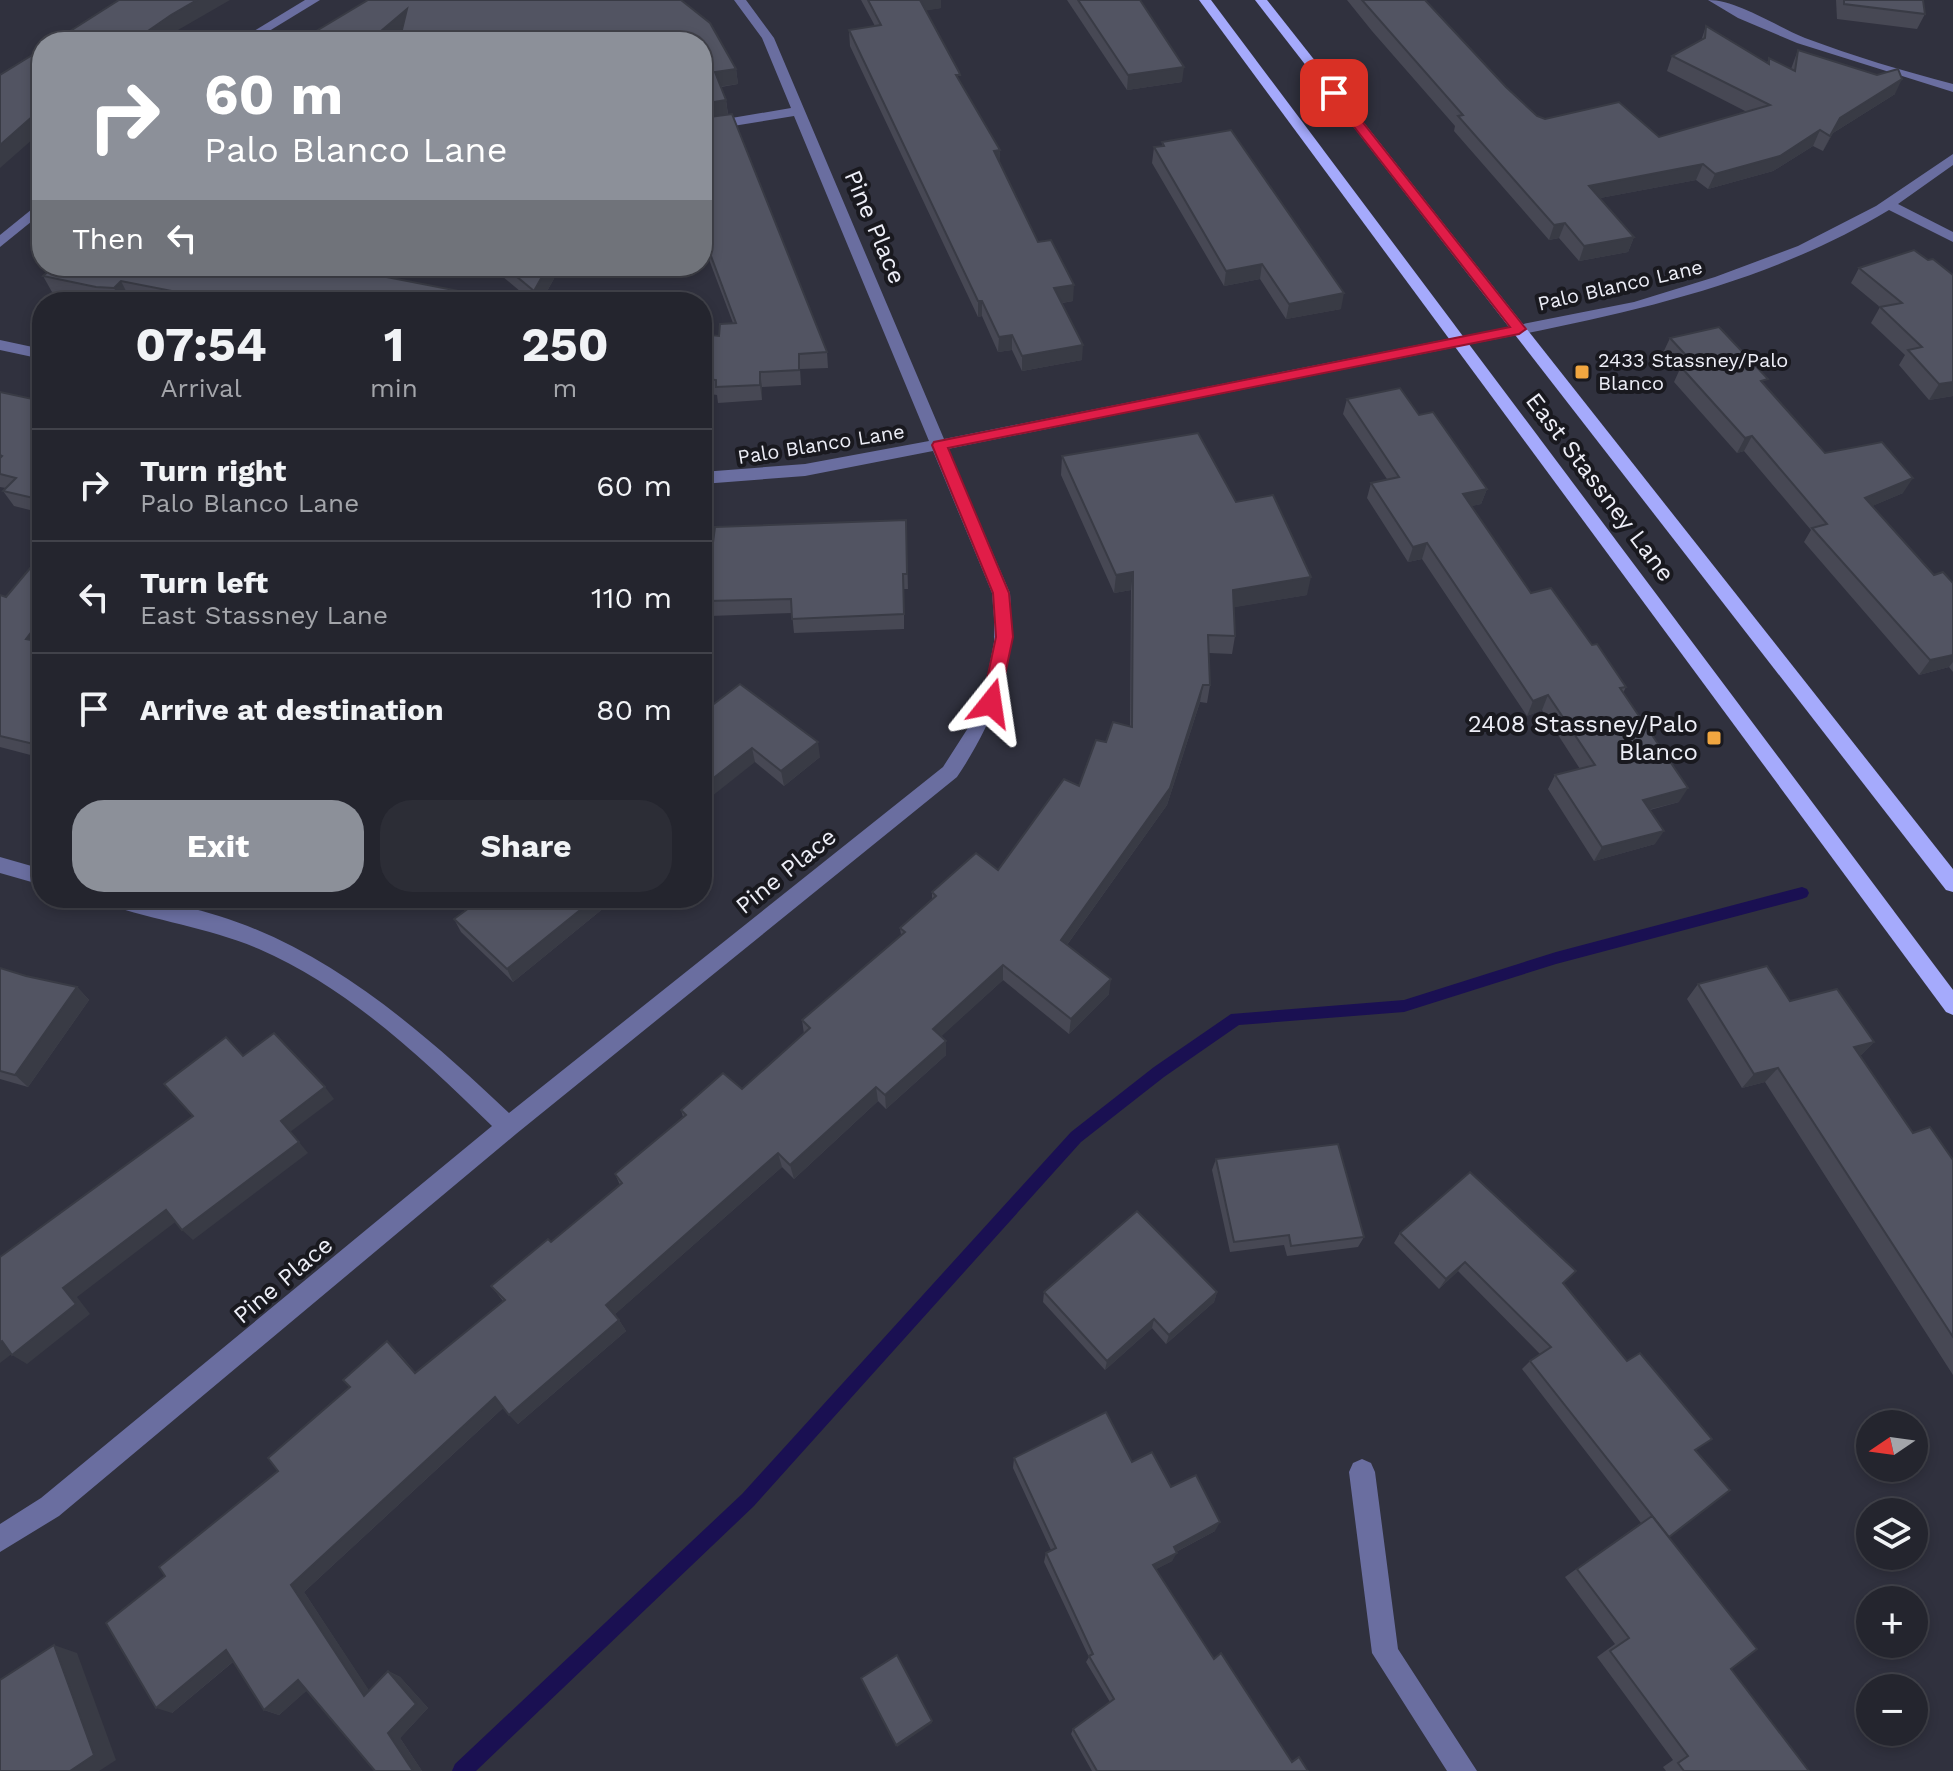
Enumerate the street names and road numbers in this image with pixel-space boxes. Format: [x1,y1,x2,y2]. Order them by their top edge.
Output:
street label: Pine Place [839,166,911,288]
street label: Palo Blanco Lane [1535,254,1705,316]
street label: East Stassney Lane [1520,387,1680,587]
street label: Palo Blanco Lane [736,419,906,469]
street label: Pine Place [730,822,842,920]
street label: Pine Place [228,1230,338,1330]

